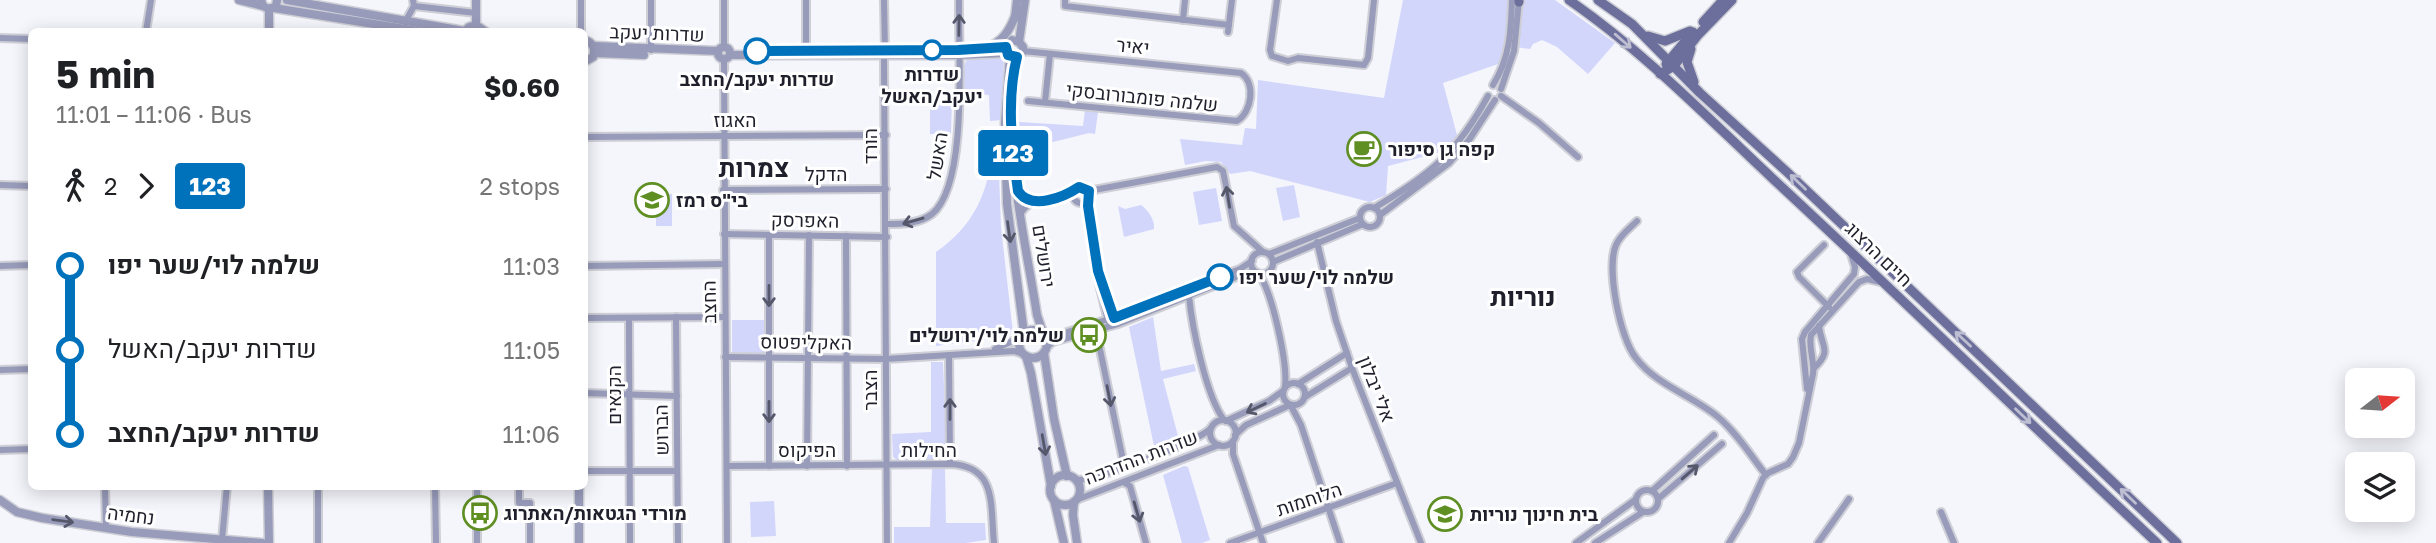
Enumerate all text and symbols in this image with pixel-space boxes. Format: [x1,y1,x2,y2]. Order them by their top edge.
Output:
one-way arrow [952,14,965,37]
street label: שדרות יעקב [609,19,705,46]
street label: יאיר [1115,32,1151,59]
one-way arrow [1614,33,1632,49]
marker: שדרות יעקב/החצב [744,38,770,64]
marker: שדרות יעקב/האשל [922,40,942,60]
text: 5 min [56,51,155,96]
place label: שדרות יעקב/האשל [881,62,983,107]
place label: שדרות יעקב/החצב [680,67,834,90]
text: $0.60 [484,72,560,103]
street label: שלמה פומבורובסקי [1065,77,1219,116]
text: 11:01 – 11:06 · Bus [56,100,252,128]
street label: האגוז [713,108,757,131]
street label: הורד [858,128,881,164]
street label: האשל [921,130,952,182]
line badge: 123 [973,130,1053,176]
cafe icon: קפה גן סיפור [1345,130,1383,168]
place label: קפה גן סיפור [1388,137,1495,160]
text: 123 [992,138,1034,167]
district label: צמרות [719,152,789,183]
street label: הדקל [805,162,847,185]
icon: walk [56,167,94,205]
icon: forward [127,167,165,205]
text: 123 [189,171,231,200]
text: 2 [104,172,117,200]
text: 2 stops [479,172,560,200]
one-way arrow [1790,174,1807,191]
school or university icon: בי"ס רמז [633,181,671,219]
one-way arrow [1221,187,1234,209]
place label: בי"ס רמז [676,188,749,211]
street label: האפרסק [771,207,839,232]
one-way arrow [903,215,925,228]
street label: חיים הרצוג [1841,216,1917,291]
one-way arrow [1003,220,1016,243]
street label: ירושלים [1028,223,1061,289]
text: שלמה לוי/שער יפו [108,249,320,280]
text: 11:03 [503,252,560,280]
marker: שלמה לוי/שער יפו [1207,264,1233,290]
place label: שלמה לוי/שער יפו [1239,265,1394,288]
street label: החצב [697,280,720,324]
district label: נוריות [1490,281,1556,312]
one-way arrow [762,284,776,307]
bus stop icon: שלמה לוי/ירושלים [1070,316,1108,354]
place label: שלמה לוי/ירושלים [909,323,1064,346]
street label: האקליפטוס [760,329,852,354]
one-way arrow [1955,331,1972,348]
text: שדרות יעקב/האשל [108,333,317,364]
text: 11:05 [503,336,560,364]
street label: אלי יבלון [1354,352,1401,425]
street label: הקנאים [602,365,625,425]
north arrow [2345,368,2415,438]
map controls [2345,368,2415,522]
street label: הצבר [858,370,881,410]
one-way arrow [1103,384,1116,407]
one-way arrow [943,398,957,421]
one-way arrow [762,400,776,423]
one-way arrow [1246,402,1267,415]
street label: הברוש [649,404,672,456]
one-way arrow [2014,408,2031,425]
text: שדרות יעקב/החצב [108,417,320,448]
text: 11:06 [503,420,560,448]
street label: שדרות ההדרכה [1081,424,1201,489]
one-way arrow [1038,433,1051,455]
street label: הפיקוס [778,438,836,461]
street label: החילות [901,438,957,461]
button: layers [2345,452,2415,522]
one-way arrow [1681,464,1699,480]
street label: הלוחמות [1273,477,1345,520]
one-way arrow [2120,487,2137,504]
bus stop icon: מורדי הגטאות/האתרוג [461,494,499,532]
school or university icon: בית חינוך נוריות [1426,495,1464,533]
street label: נחמיה [106,500,156,529]
place label: מורדי הגטאות/האתרוג [504,501,687,524]
one-way arrow [1132,501,1145,523]
place label: בית חינוך נוריות [1470,502,1599,525]
one-way arrow [51,515,74,528]

